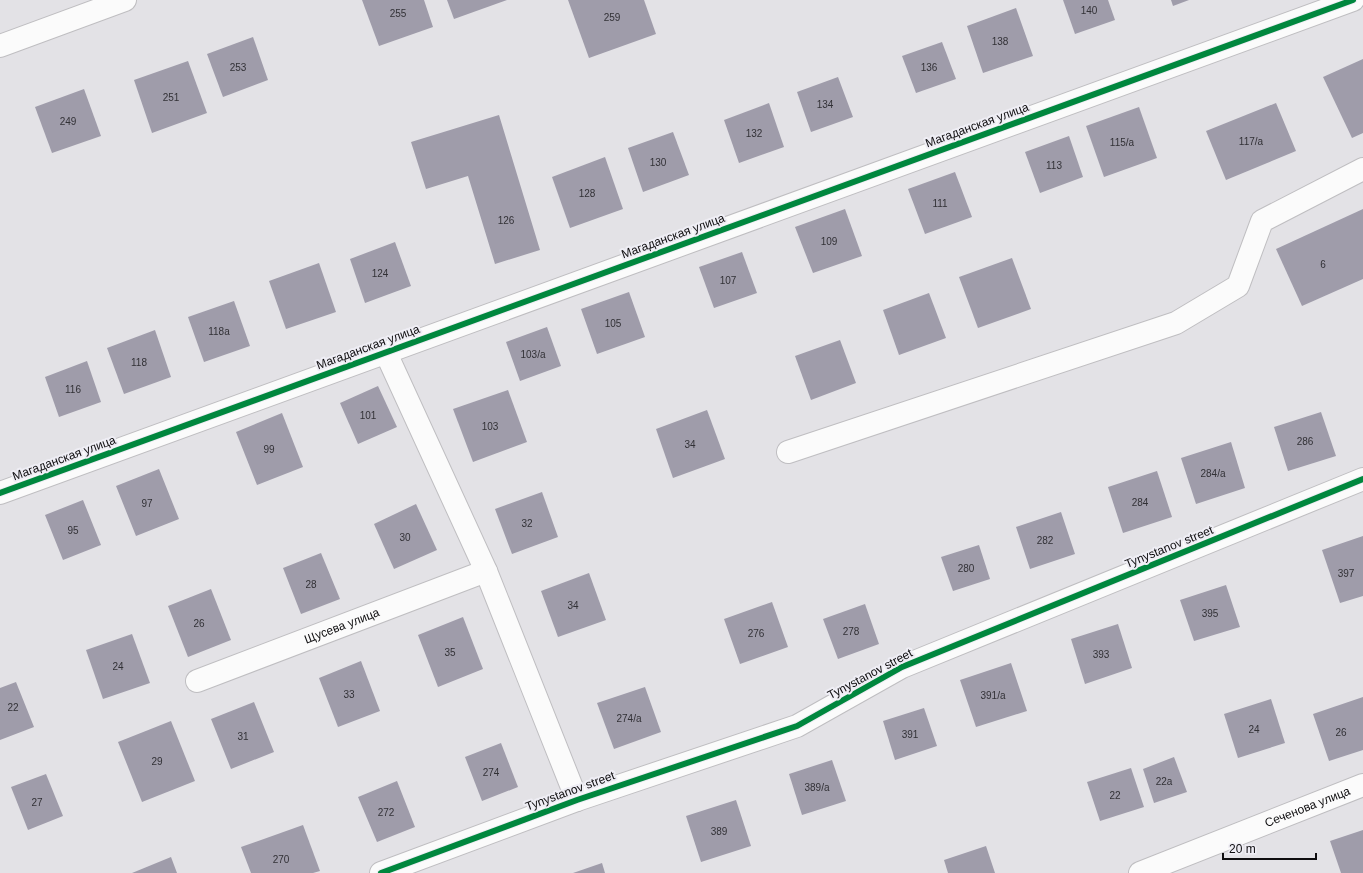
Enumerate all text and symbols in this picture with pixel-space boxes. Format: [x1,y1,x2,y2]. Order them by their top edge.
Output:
house number: 140 [1081,5,1098,16]
house number: 255 [390,8,407,19]
house number: 259 [604,12,621,23]
house number: 138 [992,36,1009,47]
house number: 253 [230,62,247,73]
house number: 136 [921,62,938,73]
house number: 251 [163,92,180,103]
house number: 134 [817,99,834,110]
street label: Магаданская улица [923,100,1031,150]
house number: 249 [60,116,77,127]
house number: 132 [746,128,763,139]
house number: 117/а [1239,136,1264,147]
house number: 115/а [1110,137,1135,148]
house number: 130 [650,157,667,168]
house number: 113 [1046,160,1062,171]
house number: 128 [579,188,596,199]
house number: 111 [932,198,948,209]
street label: Магаданская улица [619,211,727,261]
house number: 126 [498,215,515,226]
house number: 109 [821,236,838,247]
house number: 6 [1320,259,1326,270]
house number: 124 [372,268,389,279]
house number: 107 [720,275,737,286]
house number: 105 [605,318,622,329]
street label: Магаданская улица [314,322,422,372]
house number: 118а [208,326,230,337]
house number: 103/а [520,349,546,360]
house number: 118 [131,357,147,368]
house number: 116 [65,384,81,395]
house number: 101 [360,410,377,421]
house number: 103 [482,421,499,432]
street label: Магаданская улица [10,433,118,483]
house number: 286 [1297,436,1314,447]
house number: 34 [684,439,696,450]
house number: 99 [263,444,275,455]
house number: 284/а [1200,468,1226,479]
house number: 284 [1132,497,1149,508]
house number: 97 [141,498,153,509]
house number: 32 [521,518,533,529]
street label: Tynystanov street [1123,523,1216,571]
house number: 95 [67,525,79,536]
house number: 30 [399,532,411,543]
house number: 282 [1037,535,1054,546]
house number: 280 [958,563,975,574]
house number: 397 [1338,568,1355,579]
house number: 28 [305,579,317,590]
house number: 34 [567,600,579,611]
street label: Щусева улица [302,605,382,647]
house number: 395 [1202,608,1219,619]
house number: 26 [193,618,205,629]
house number: 278 [843,626,860,637]
house number: 276 [748,628,765,639]
street label: Tynystanov street [825,645,915,702]
house number: 35 [444,647,456,658]
house number: 393 [1093,649,1110,660]
house number: 24 [112,661,124,672]
house number: 33 [343,689,355,700]
house number: 391/а [980,690,1006,701]
house number: 22 [7,702,19,713]
house number: 274/а [616,713,642,724]
house number: 24 [1248,724,1260,735]
house number: 26 [1335,727,1347,738]
house number: 391 [902,729,919,740]
house number: 31 [237,731,249,742]
house number: 29 [151,756,163,767]
house number: 274 [483,767,500,778]
street label: Tynystanov street [523,768,617,814]
house number: 22а [1156,776,1173,787]
house number: 389/а [804,782,830,793]
street label: Сеченова улица [1263,784,1352,830]
house number: 22 [1109,790,1121,801]
house number: 27 [31,797,43,808]
house number: 272 [378,807,395,818]
house number: 389 [711,826,728,837]
scale bar [1223,835,1316,861]
text: 20 m [1229,842,1256,856]
house number: 270 [273,854,290,865]

